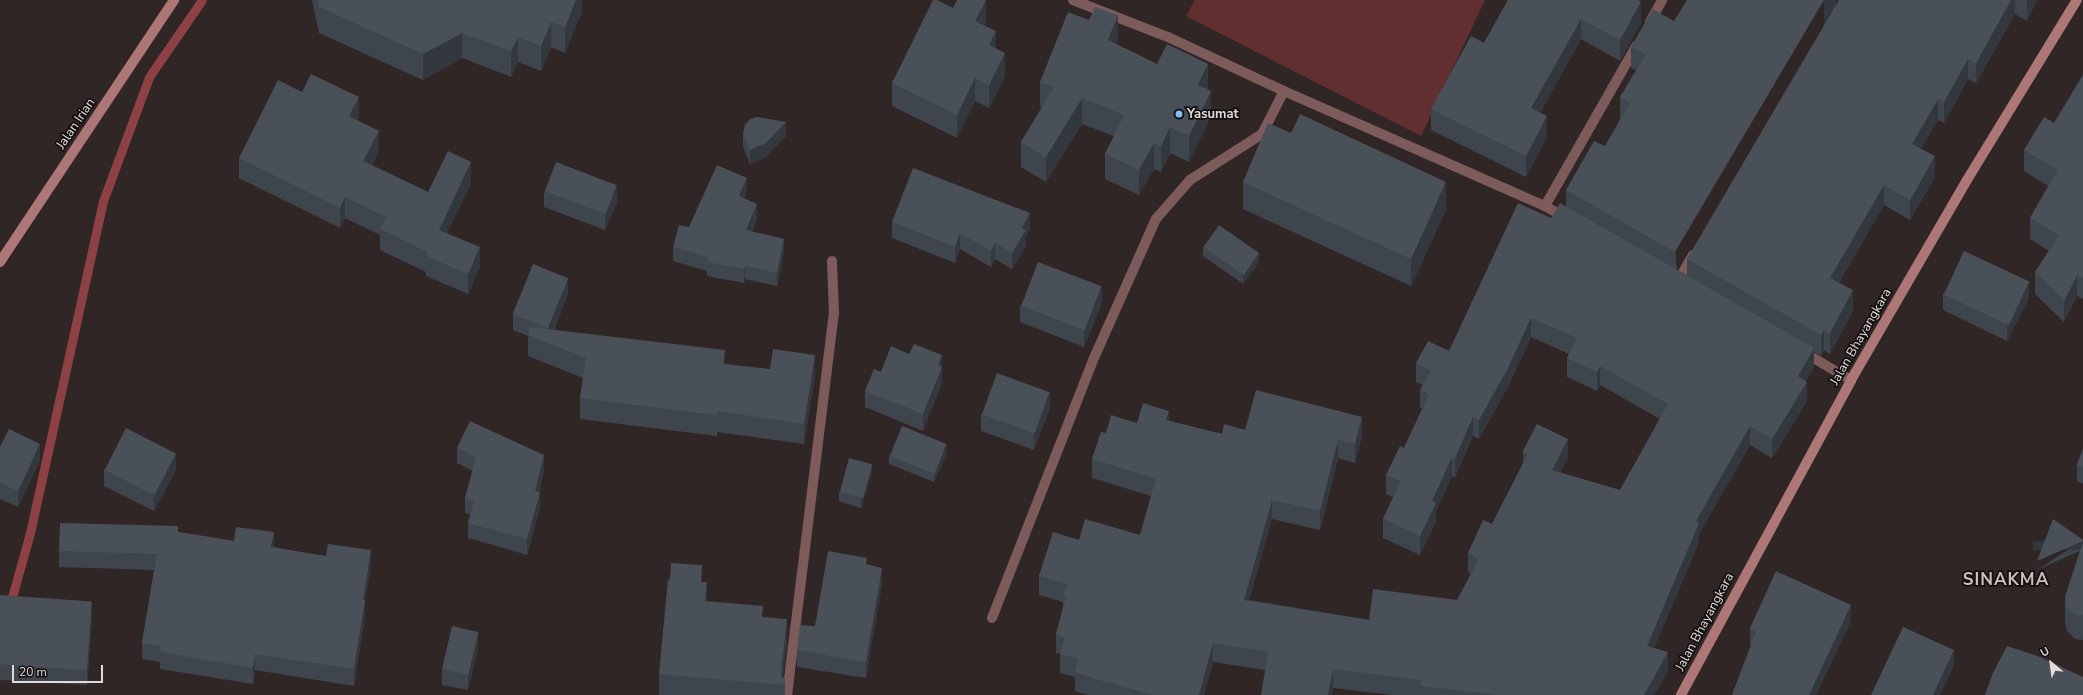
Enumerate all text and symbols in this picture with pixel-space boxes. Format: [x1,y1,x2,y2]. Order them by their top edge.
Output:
street label: Jalan Irian [53,96,99,152]
place label: Yasumat [1187,106,1239,122]
marker: Yasumat [1174,109,1184,119]
street label: Jalan Bhayangkara [1827,286,1895,388]
street label: Jalan Bhayangkara [1673,570,1737,674]
district label: SINAKMA [1963,570,2049,590]
north arrow [2031,643,2071,683]
text: U [2038,644,2052,661]
scale bar [14,657,105,683]
text: 20 m [19,664,47,680]

